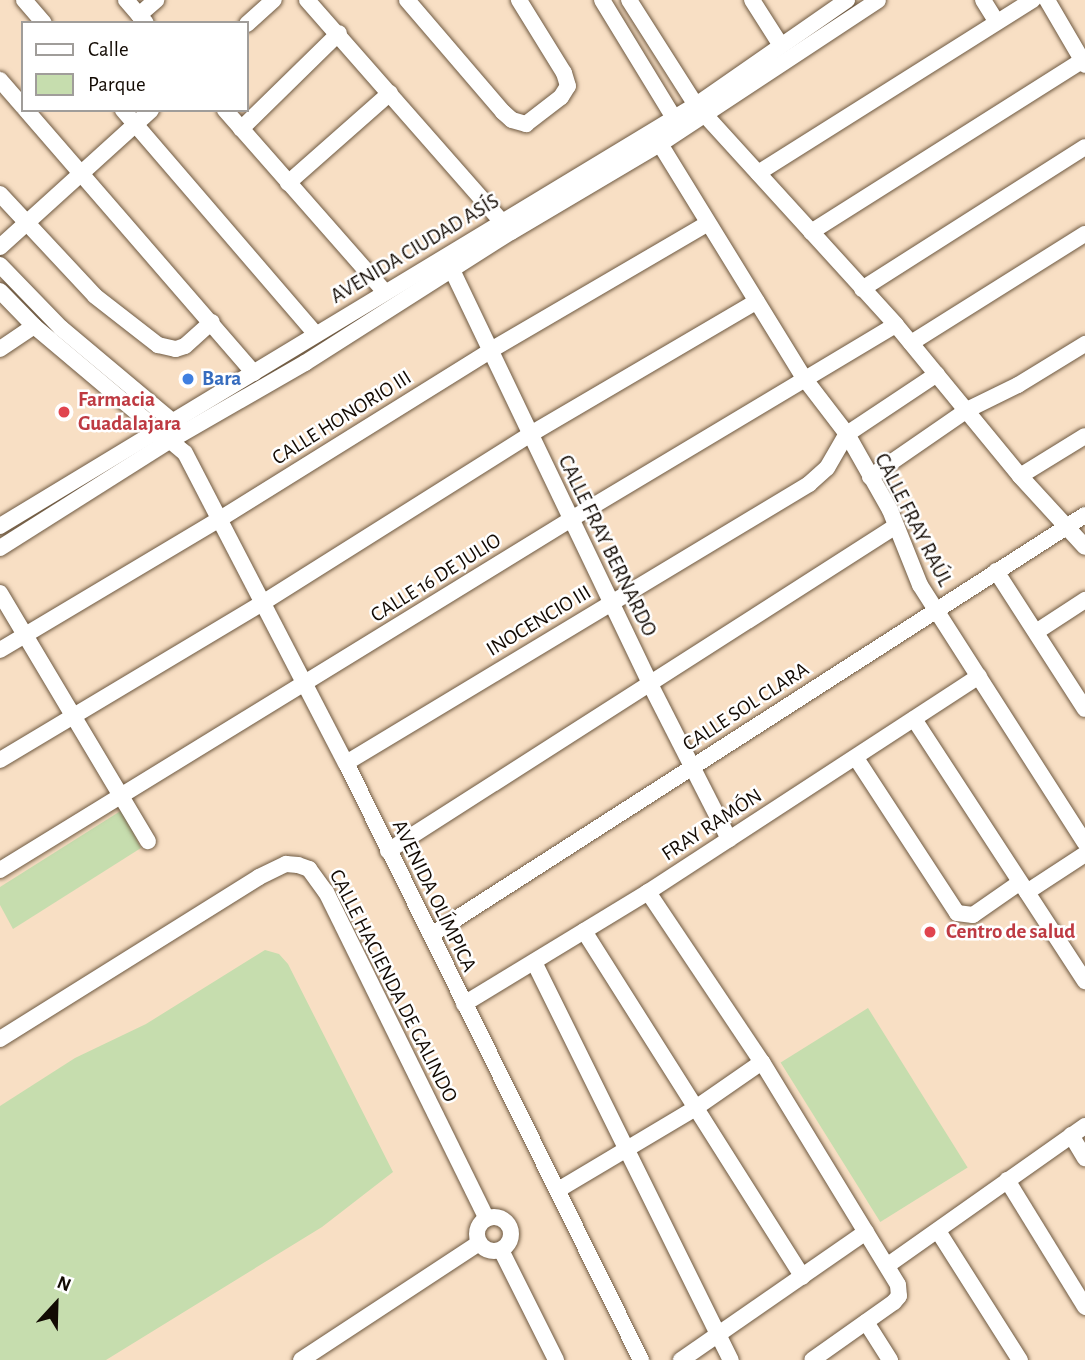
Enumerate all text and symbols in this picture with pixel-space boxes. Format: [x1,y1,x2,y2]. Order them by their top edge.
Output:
legend [21,21,248,112]
text: Calle [88,39,129,60]
text: Parque [88,74,146,95]
street label: AVENIDA CIUDAD ASÍS [326,189,504,309]
street label: CALLE HONORIO III [268,365,416,471]
place label: Bara [202,366,241,392]
marker: Bara [180,371,196,387]
place label: Farmacia Guadalajara [78,387,181,437]
marker: Farmacia Guadalajara [56,404,72,420]
street label: CALLE FRAY RAÚL [869,449,957,591]
street label: CALLE FRAY BERNARDO [552,451,662,641]
street label: CALLE 16 DE JULIO [366,528,506,628]
street label: INOCENCIO III [482,580,596,662]
street label: CALLE SOL CLARA [678,657,814,757]
street label: FRAY RAMÓN [657,783,767,867]
street label: AVENIDA OLÍMPICA [386,816,482,976]
street label: CALLE HACIENDA DE GALINDO [323,865,463,1107]
place label: Centro de salud [946,919,1075,945]
marker: Centro de salud [920,922,940,942]
north arrow [21,1269,91,1339]
text: N [54,1273,74,1295]

